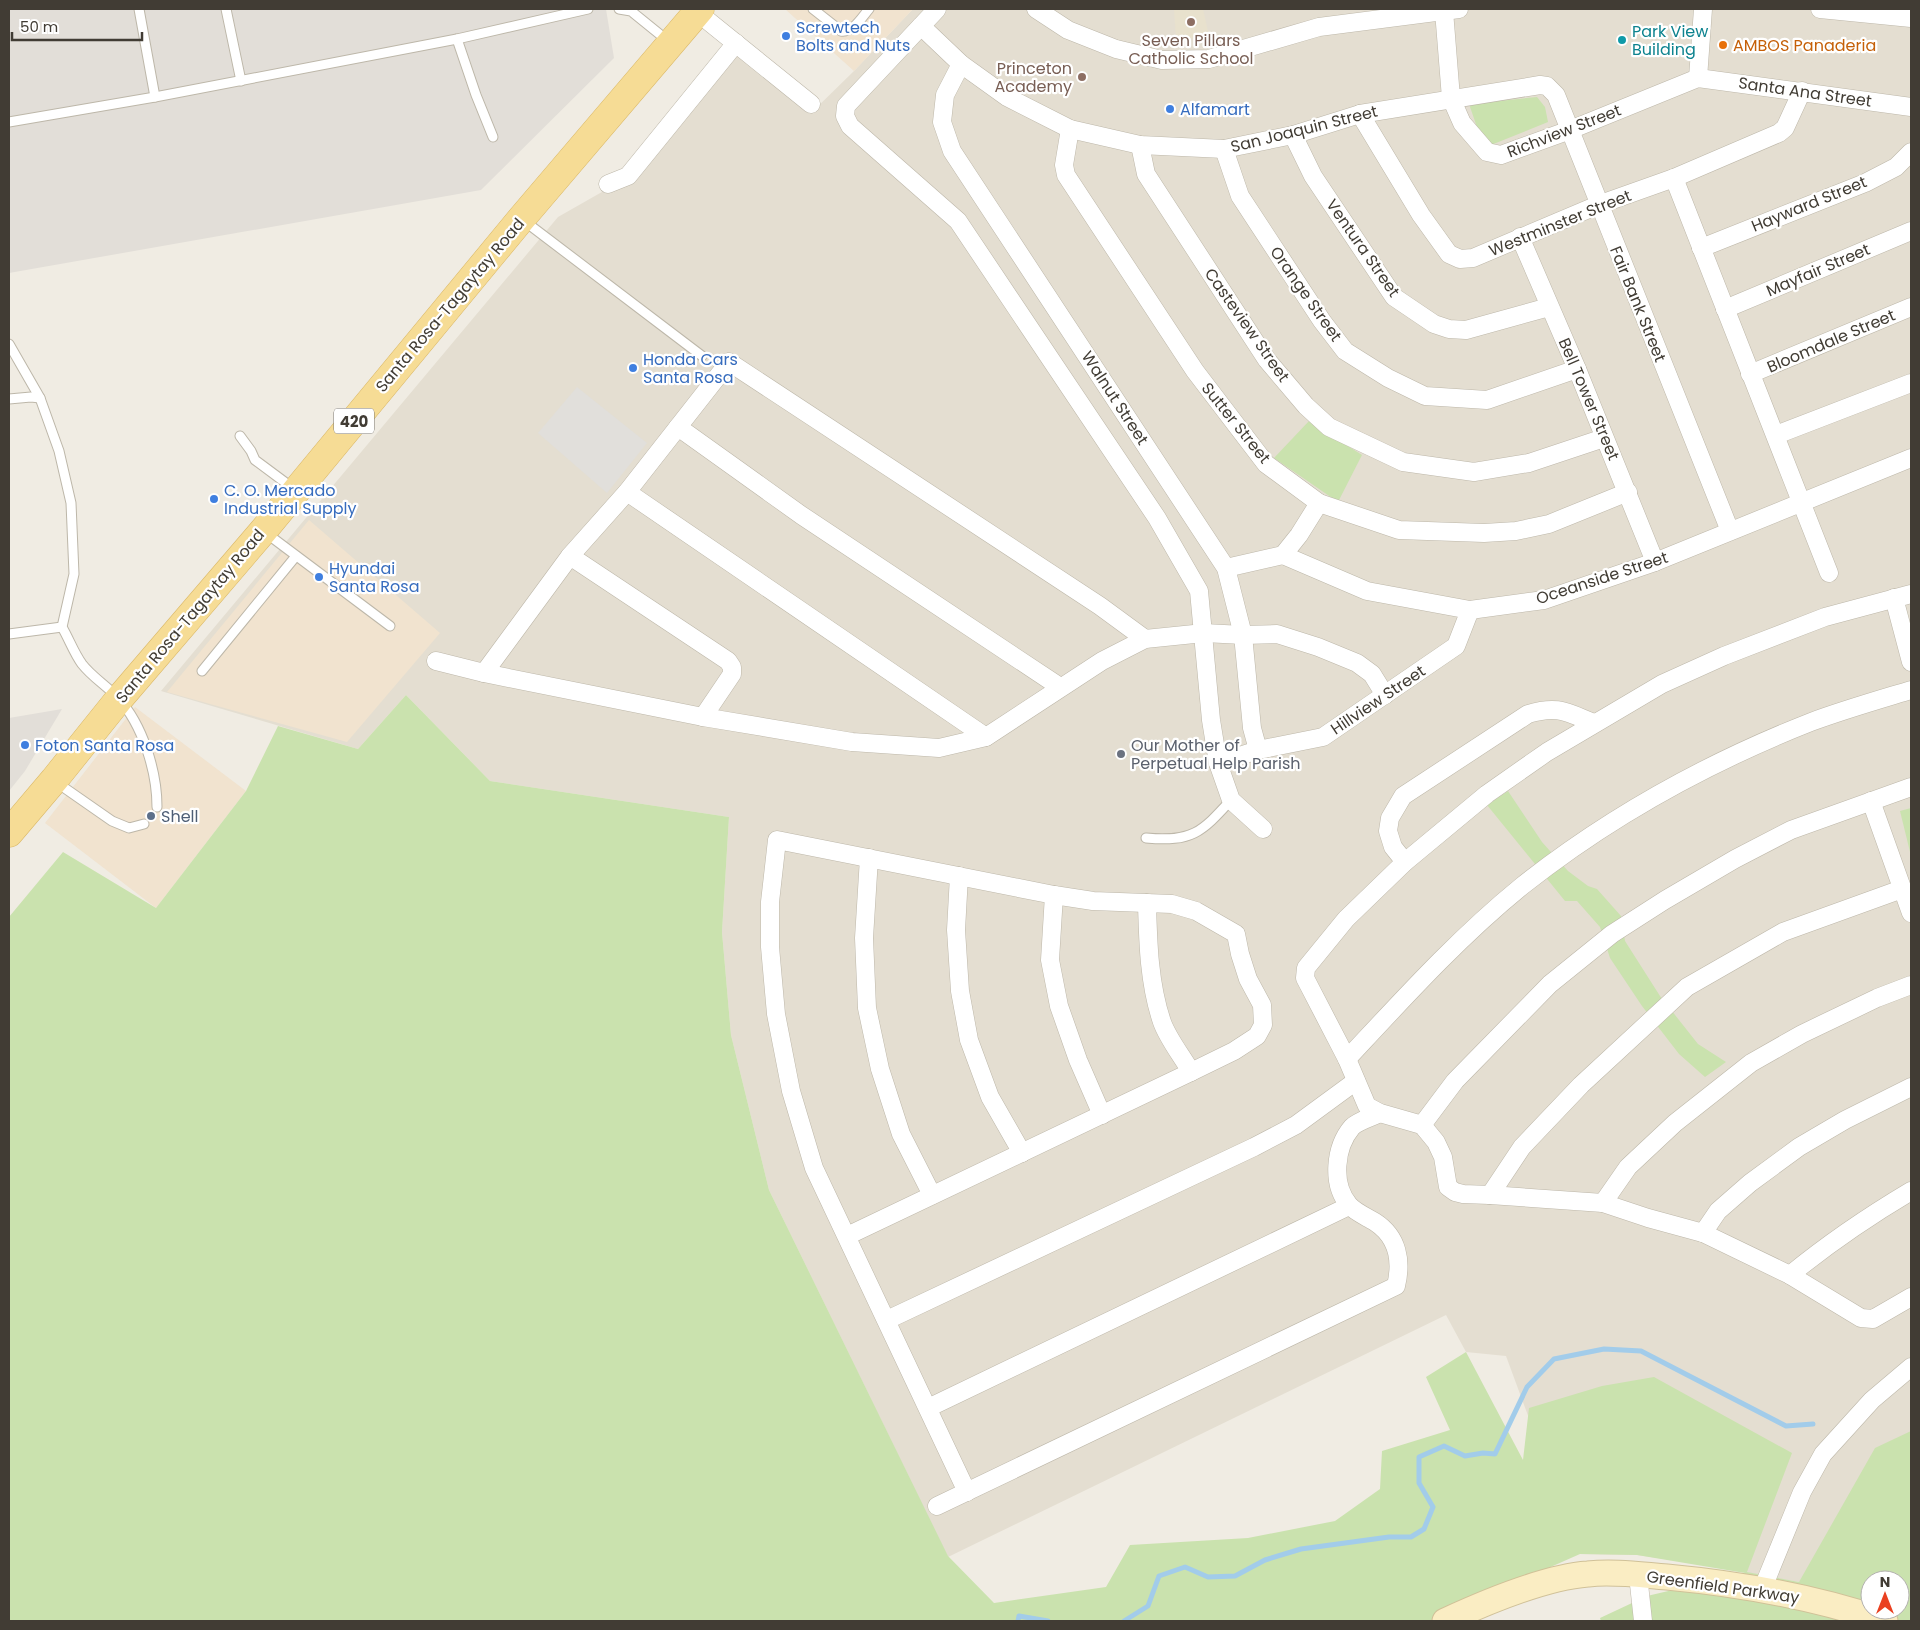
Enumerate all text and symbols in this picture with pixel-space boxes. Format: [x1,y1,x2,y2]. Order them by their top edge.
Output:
scale bar [12,10,142,42]
text: 50 m [20,16,58,37]
place label: Screwtech Bolts and Nuts [796,16,910,57]
marker: Seven Pillars Catholic School [1185,16,1197,28]
place label: Park View Building [1632,20,1708,61]
place label: Seven Pillars Catholic School [1128,29,1254,70]
marker: Screwtech Bolts and Nuts [780,30,792,42]
marker: Park View Building [1616,34,1628,46]
place label: AMBOS Panaderia [1733,34,1876,57]
marker: AMBOS Panaderia [1717,39,1729,51]
place label: Princeton Academy [994,57,1072,98]
marker: Princeton Academy [1076,71,1088,83]
street label: Santa Ana Street [1737,71,1873,113]
place label: Alfamart [1180,98,1250,121]
street label: Richview Street [1504,99,1625,163]
street label: San Joaquin Street [1228,100,1380,158]
marker: Alfamart [1164,103,1176,115]
street label: Hayward Street [1748,170,1870,238]
street label: Westminster Street [1485,184,1635,262]
street label: Ventura Street [1321,194,1405,302]
street label: Santa Rosa-Tagaytay Road [370,213,530,397]
street label: Mayfair Street [1763,238,1874,302]
street label: Orange Street [1265,242,1347,346]
street label: Fair Bank Street [1604,243,1672,366]
street label: Casteview Street [1199,263,1295,387]
street label: Bloomdale Street [1763,304,1899,378]
street label: Bell Tower Street [1553,334,1625,464]
street label: Walnut Street [1076,347,1154,450]
place label: Honda Cars Santa Rosa [643,348,738,389]
marker: Honda Cars Santa Rosa [627,362,639,374]
street label: Sutter Street [1196,378,1276,469]
road number: 420 [334,408,374,434]
place label: C. O. Mercado Industrial Supply [224,479,357,520]
marker: C. O. Mercado Industrial Supply [208,493,220,505]
street label: Santa Rosa-Tagaytay Road [110,524,270,708]
street label: Oceanside Street [1533,546,1671,610]
place label: Hyundai Santa Rosa [329,557,420,598]
marker: Hyundai Santa Rosa [313,571,325,583]
street label: Hillview Street [1326,660,1430,740]
place label: Foton Santa Rosa [35,734,174,757]
place label: Our Mother of Perpetual Help Parish [1131,734,1301,775]
marker: Foton Santa Rosa [19,739,31,751]
marker: Our Mother of Perpetual Help Parish [1115,748,1127,760]
place label: Shell [161,805,198,828]
marker: Shell [145,810,157,822]
street label: Greenfield Parkway [1645,1565,1801,1609]
north arrow [1860,1570,1910,1620]
text: N [1880,1572,1890,1592]

